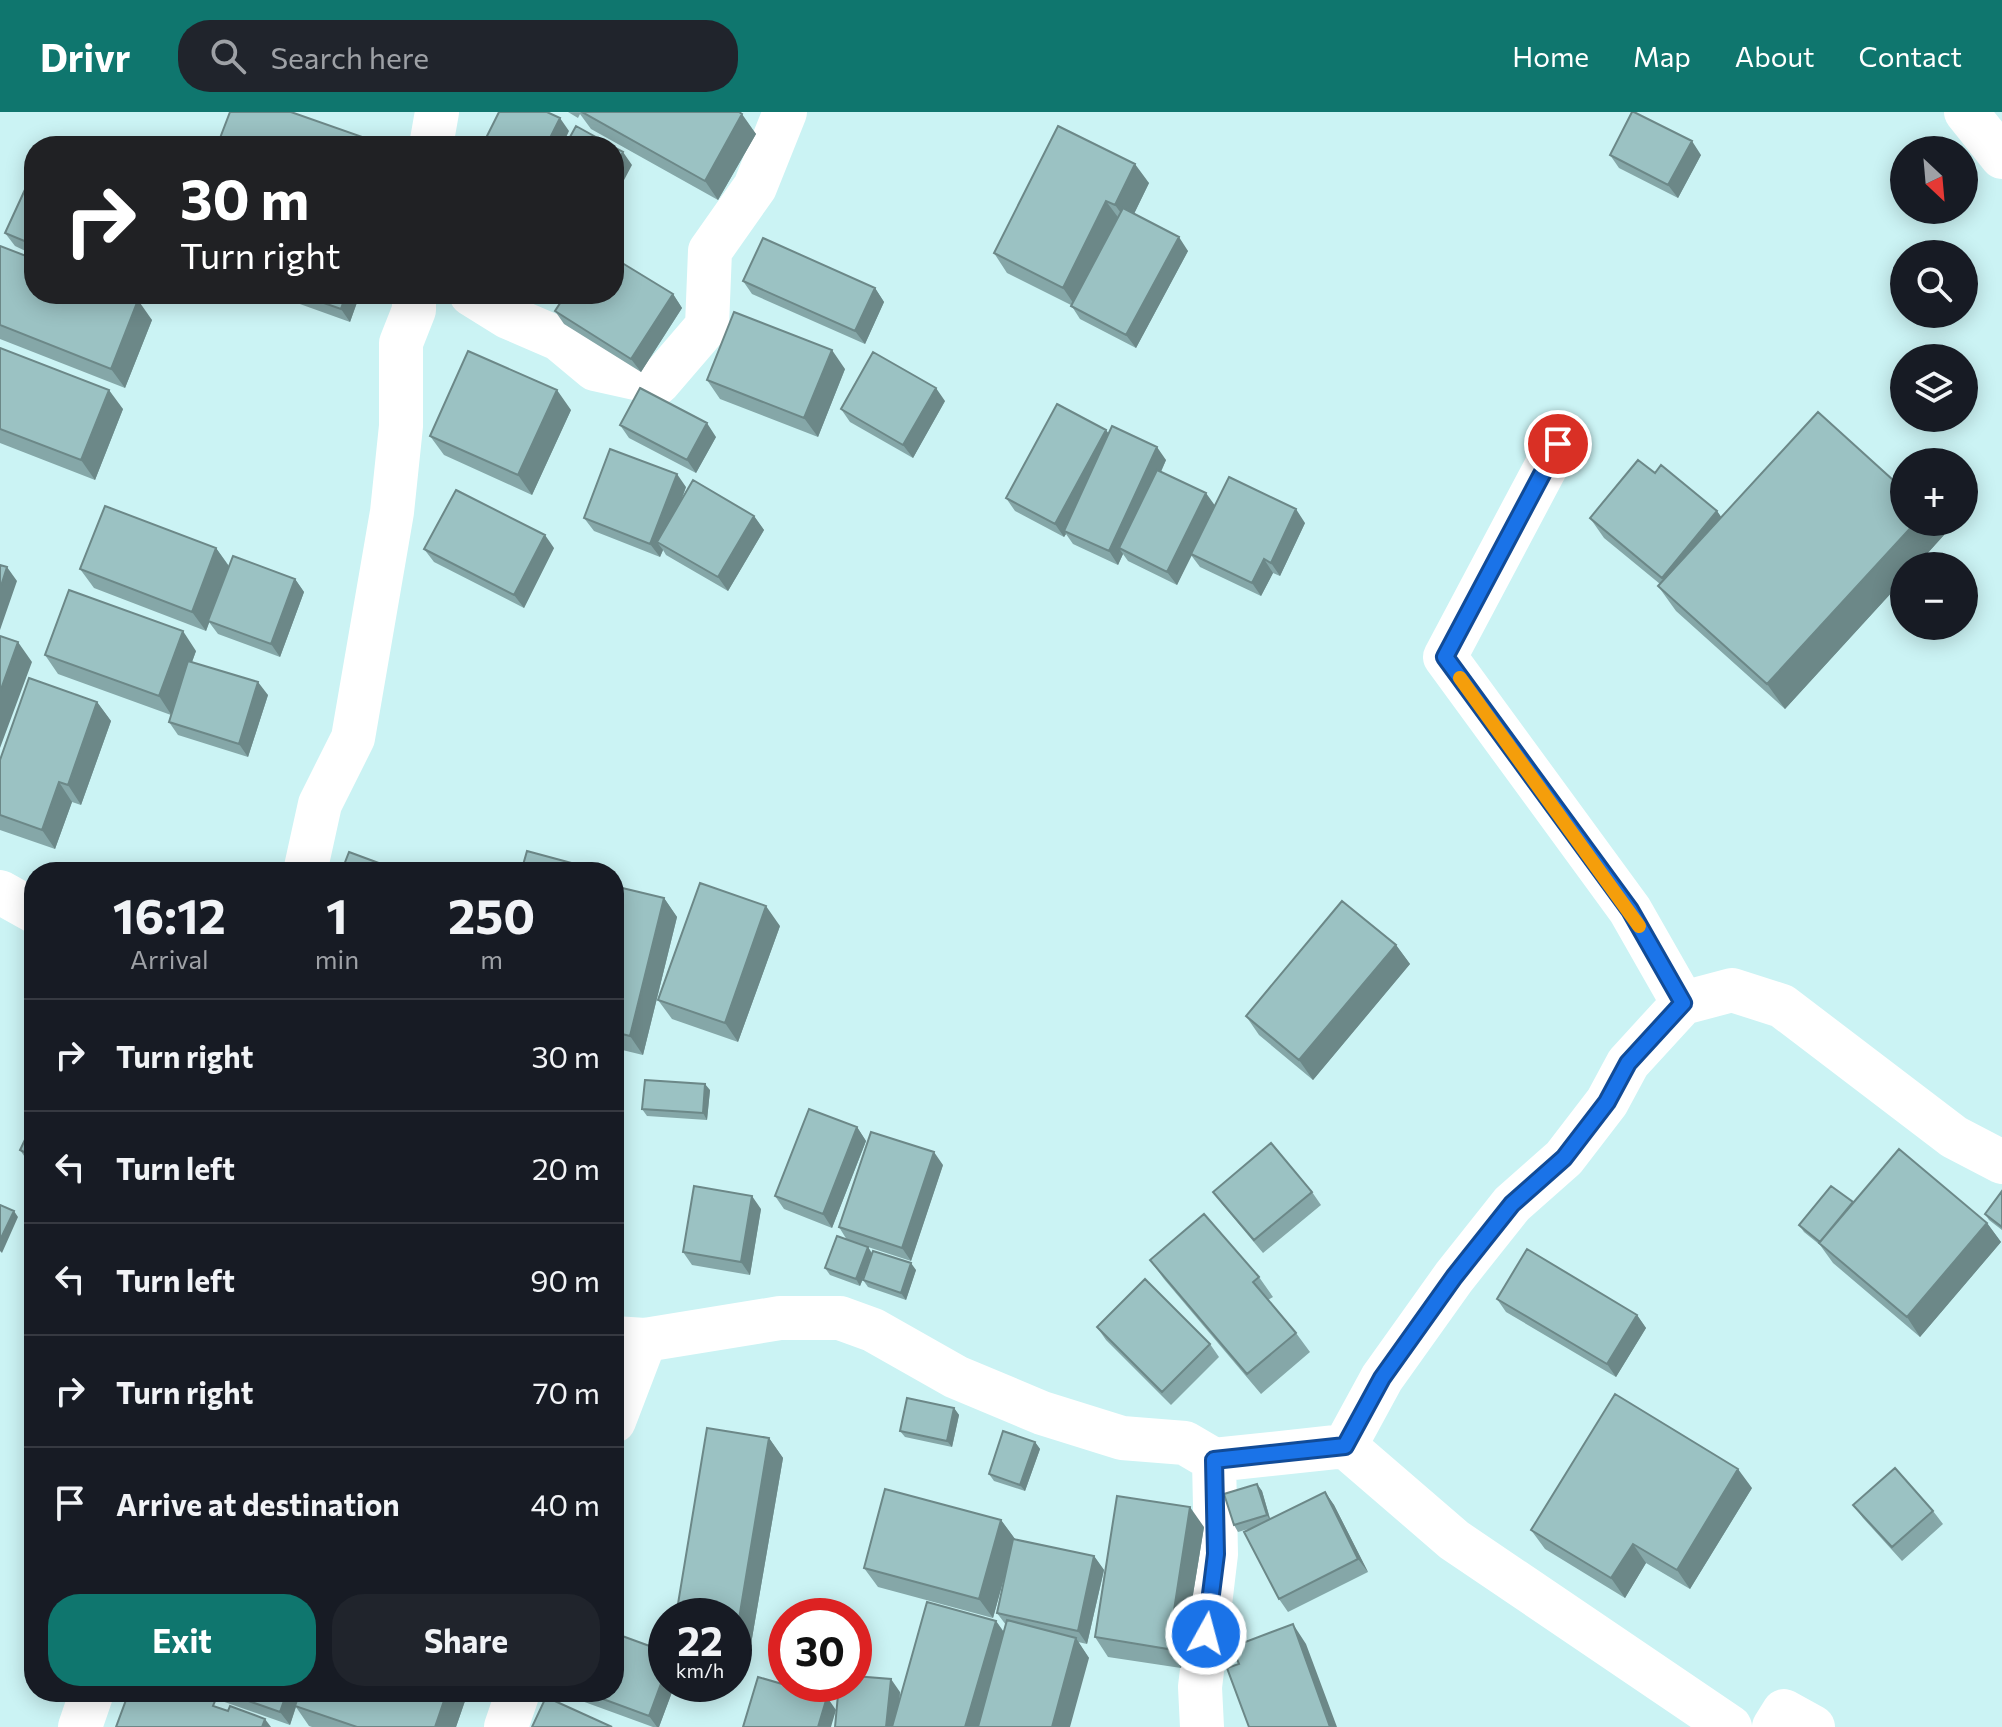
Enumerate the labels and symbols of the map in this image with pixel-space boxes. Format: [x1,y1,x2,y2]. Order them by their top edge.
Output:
north arrow [1890,136,1978,224]
pin [1524,410,1592,478]
position arrow [1164,1592,1248,1676]
speed limit sign: 30 [768,1598,872,1702]

